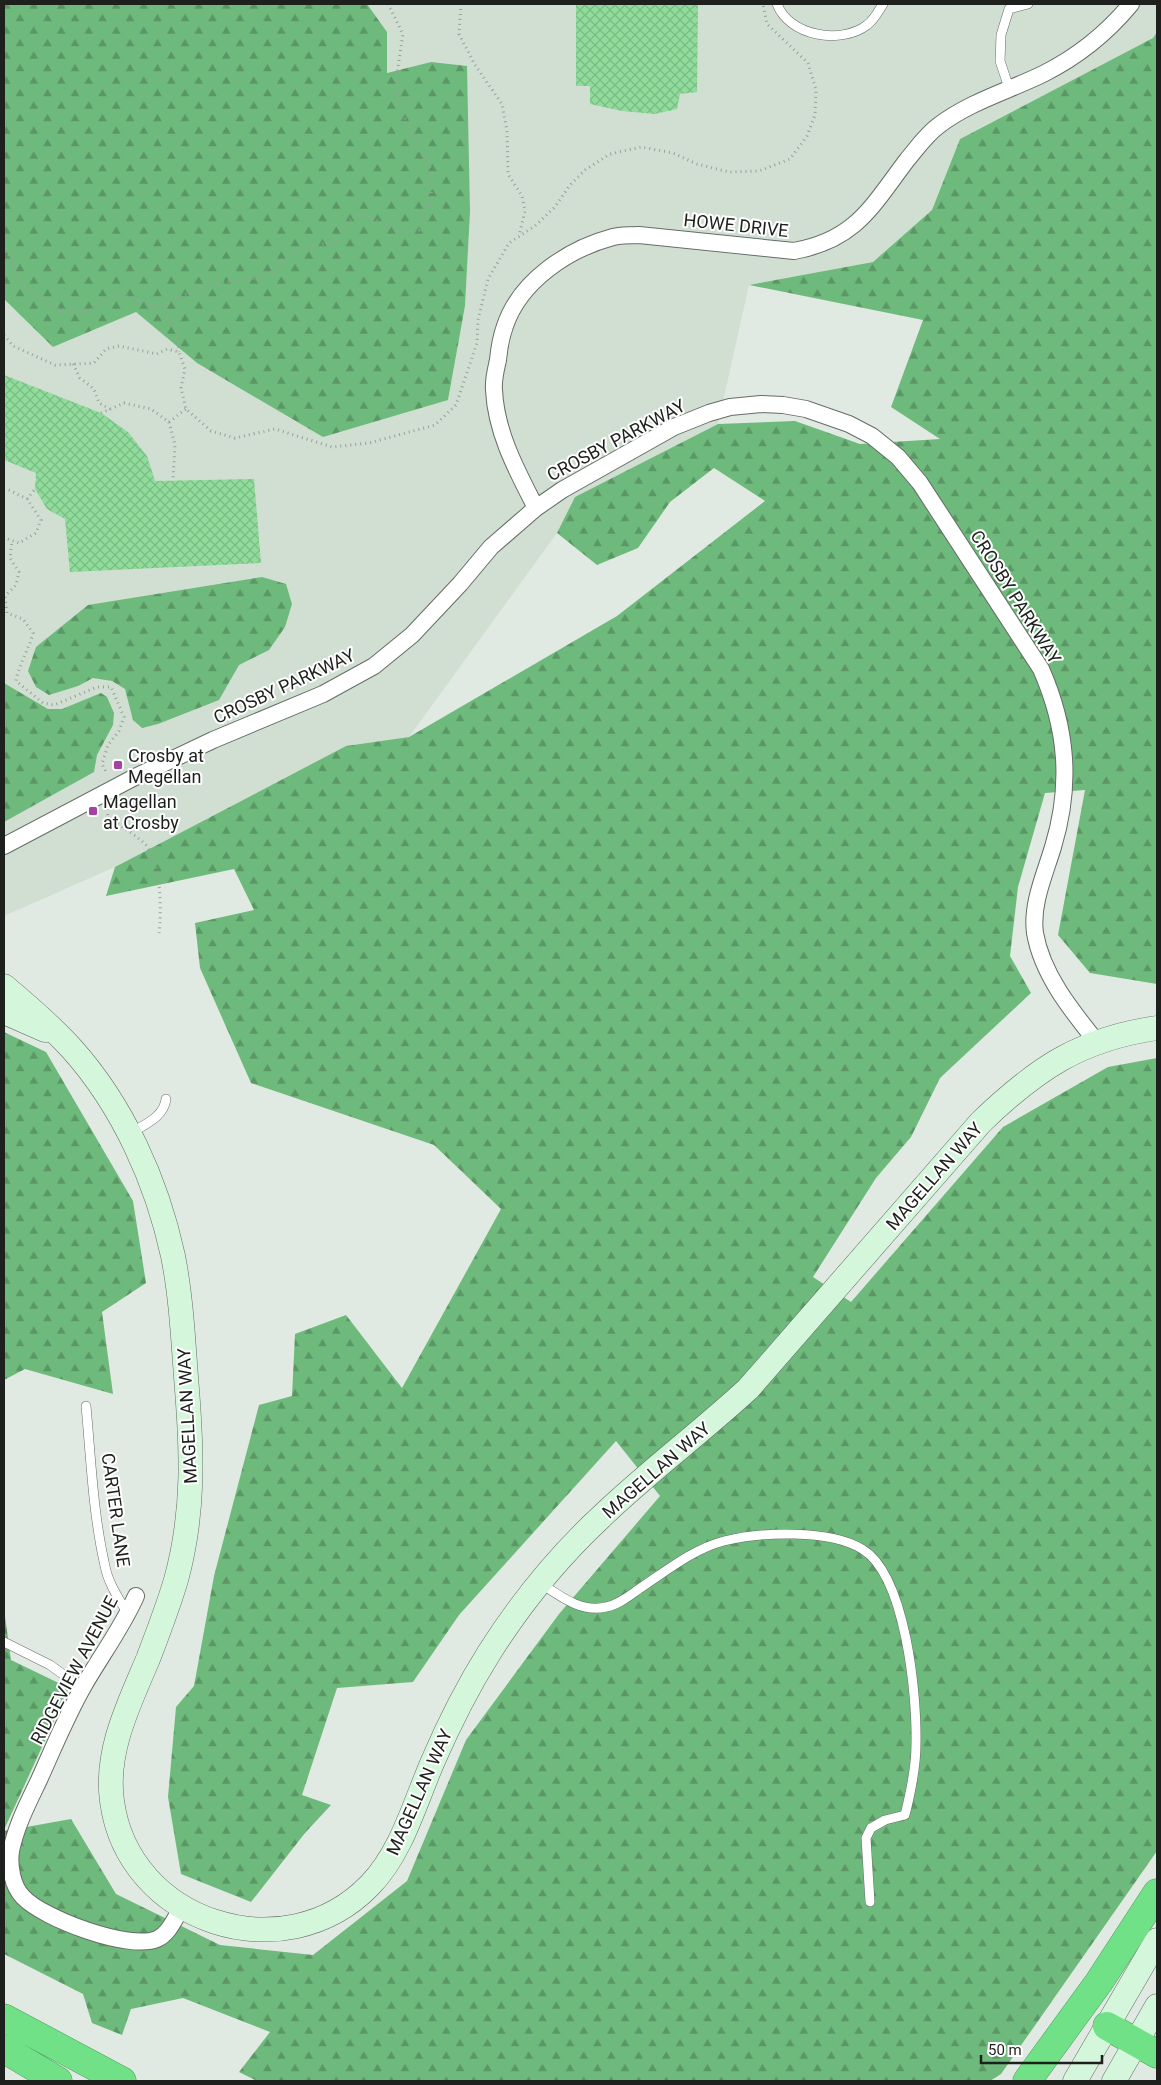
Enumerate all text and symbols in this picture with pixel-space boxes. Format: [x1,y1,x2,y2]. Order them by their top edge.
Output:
street label: HOWE DRIVE [682,209,790,241]
street label: CROSBY PARKWAY [543,395,689,485]
street label: CROSBY PARKWAY [966,526,1066,668]
street label: CROSBY PARKWAY [210,644,358,728]
place label: Crosby at Megellan [128,745,204,787]
marker: Crosby at Megellan [112,759,124,771]
place label: Magellan at Crosby [103,791,179,833]
marker: Magellan at Crosby [87,805,99,817]
street label: MAGELLAN WAY [881,1118,987,1234]
street label: MAGELLAN WAY [173,1347,201,1484]
street label: MAGELLAN WAY [598,1417,714,1523]
street label: CARTER LANE [98,1452,134,1568]
street label: RIDGEVIEW AVENUE [26,1592,122,1748]
street label: MAGELLAN WAY [382,1725,456,1858]
scale bar [981,2032,1102,2064]
text: 50 m [988,2041,1022,2059]

